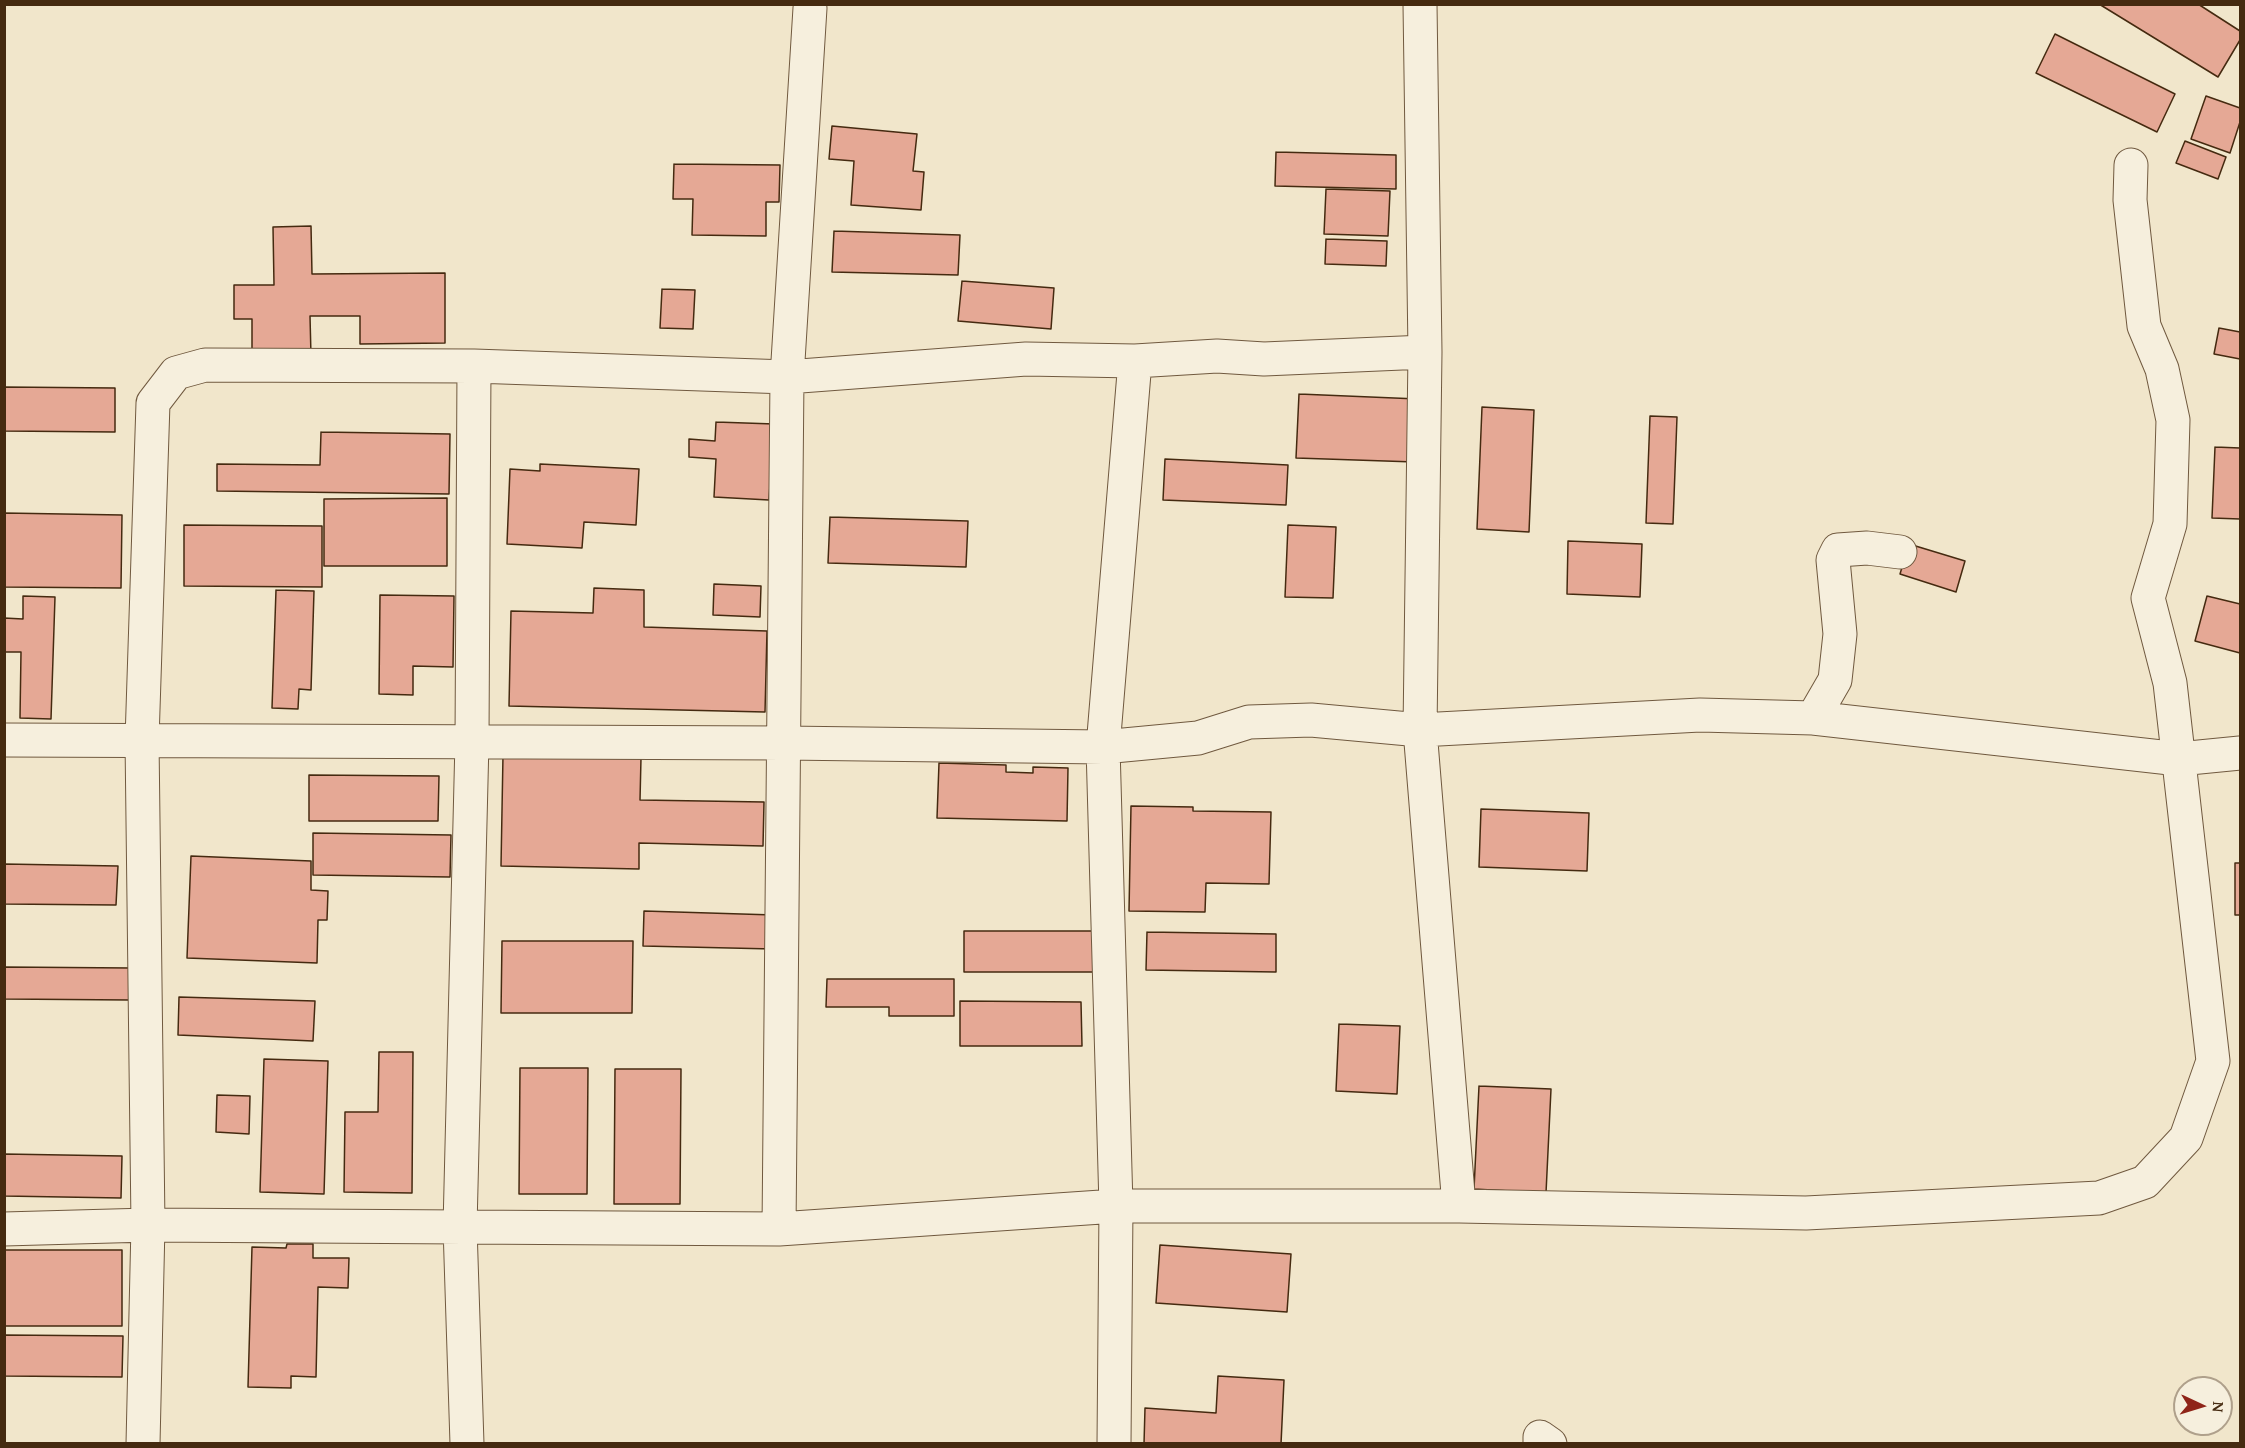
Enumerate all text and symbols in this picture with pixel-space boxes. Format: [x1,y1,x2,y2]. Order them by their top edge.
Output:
north arrow [2173,1376,2233,1436]
text: N [2207,1401,2231,1413]

